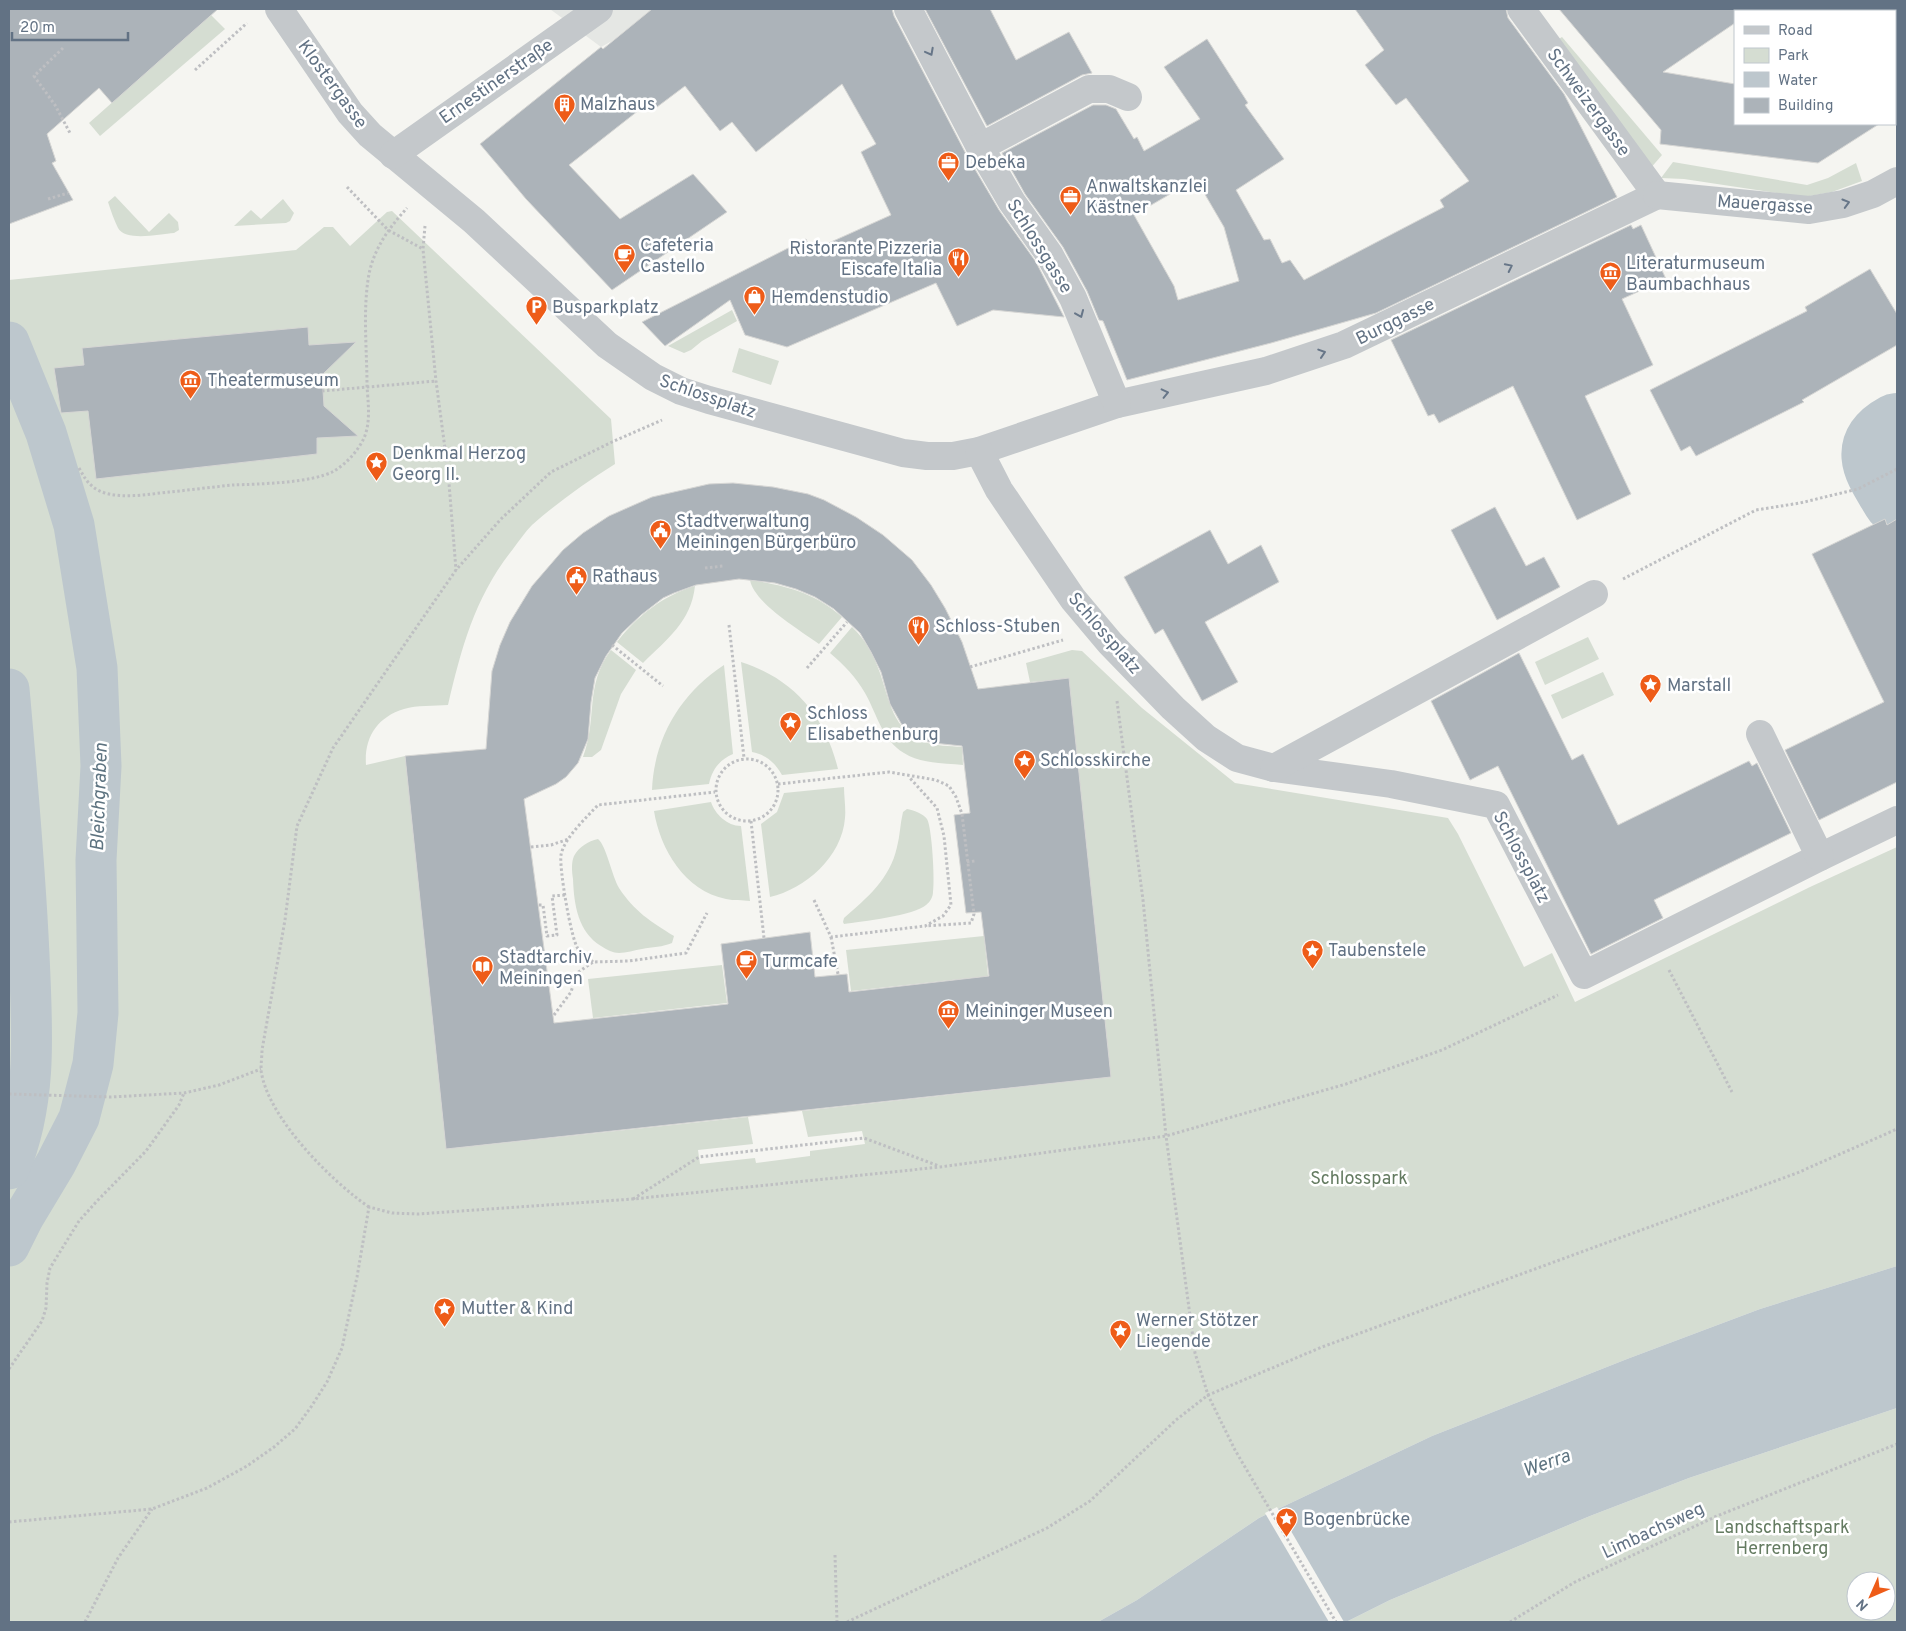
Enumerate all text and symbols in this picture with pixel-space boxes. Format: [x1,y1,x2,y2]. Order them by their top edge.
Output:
scale bar [12,10,129,42]
legend [1734,10,1896,125]
text: 20 m [20,19,55,38]
text: Road [1778,22,1813,41]
street label: Ernestinerstraße [435,34,558,130]
street label: Klostergasse [292,36,372,134]
street label: Schweizergasse [1541,44,1635,161]
one-way arrow [924,47,934,56]
text: Park [1778,47,1809,66]
text: Water [1778,72,1818,91]
building icon: Malzhaus [552,92,576,123]
place label: Malzhaus [580,94,655,117]
text: Building [1778,97,1833,116]
office icon: Debeka [937,150,961,181]
place label: Debeka [965,152,1025,175]
place label: Anwaltskanzlei Kästner [1086,176,1207,220]
office icon: Anwaltskanzlei Kästner [1058,184,1082,215]
street label: Mauergasse [1716,191,1814,220]
street label: Schlossgasse [1001,195,1077,298]
one-way arrow [1841,198,1850,209]
place label: Cafeteria Castello [640,235,714,279]
place label: Ristorante Pizzeria Eiscafe Italia [789,238,942,282]
cafe icon: Cafeteria Castello [612,243,636,274]
restaurant icon: Ristorante Pizzeria Eiscafe Italia [946,246,970,277]
place label: Literaturmuseum Baumbachhaus [1626,253,1765,297]
museum icon: Literaturmuseum Baumbachhaus [1598,261,1622,292]
one-way arrow [1503,263,1512,273]
shop icon: Hemdenstudio [743,285,767,316]
place label: Hemdenstudio [771,287,889,310]
street label: Burggasse [1353,293,1439,351]
parking icon: Busparkplatz [524,295,548,326]
place label: Busparkplatz [552,297,659,320]
one-way arrow [1073,309,1084,318]
one-way arrow [1317,348,1325,358]
museum icon: Theatermuseum [179,368,203,399]
place label: Theatermuseum [207,370,339,393]
street label: Schlossplatz [656,370,759,425]
one-way arrow [1160,389,1169,399]
place label: Denkmal Herzog Georg II. [392,443,526,487]
place icon: Denkmal Herzog Georg II. [364,451,388,482]
place label: Stadtverwaltung Meiningen Bürgerbüro [676,511,856,555]
public building icon: Stadtverwaltung Meiningen Bürgerbüro [648,519,672,550]
public building icon: Rathaus [564,564,588,595]
place label: Rathaus [592,566,658,589]
street label: Schlossplatz [1062,588,1146,680]
restaurant icon: Schloss-Stuben [907,614,931,645]
place label: Schloss-Stuben [935,616,1061,639]
place icon: Marstall [1639,673,1663,704]
place label: Marstall [1667,675,1731,698]
place label: Schloss Elisabethenburg [807,703,939,747]
place icon: Schloss Elisabethenburg [779,711,803,742]
water label: Bleichgraben [86,742,114,852]
place icon: Schlosskirche [1012,748,1036,779]
place label: Schlosskirche [1040,750,1151,773]
street label: Schlossplatz [1487,808,1555,908]
place icon: Taubenstele [1300,938,1324,969]
place label: Taubenstele [1328,940,1426,963]
place label: Stadtarchiv Meiningen [499,947,592,991]
cafe icon: Turmcafe [734,949,758,980]
place label: Turmcafe [762,951,838,974]
library icon: Stadtarchiv Meiningen [471,955,495,986]
museum icon: Meininger Museen [937,999,961,1030]
place label: Meininger Museen [965,1001,1113,1024]
park label: Schlosspark [1310,1168,1408,1191]
place icon: Mutter & Kind [433,1296,457,1327]
place label: Mutter & Kind [461,1298,573,1321]
place label: Werner Stötzer Liegende [1136,1310,1259,1354]
place icon: Werner Stötzer Liegende [1108,1318,1132,1349]
water label: Werra [1520,1444,1574,1483]
street label: Limbachsweg [1599,1498,1708,1565]
place icon: Bogenbrücke [1275,1507,1299,1538]
place label: Bogenbrücke [1303,1509,1410,1532]
park label: Landschaftspark Herrenberg [1714,1517,1850,1561]
north arrow [1846,1571,1896,1621]
text: N [1853,1595,1872,1614]

